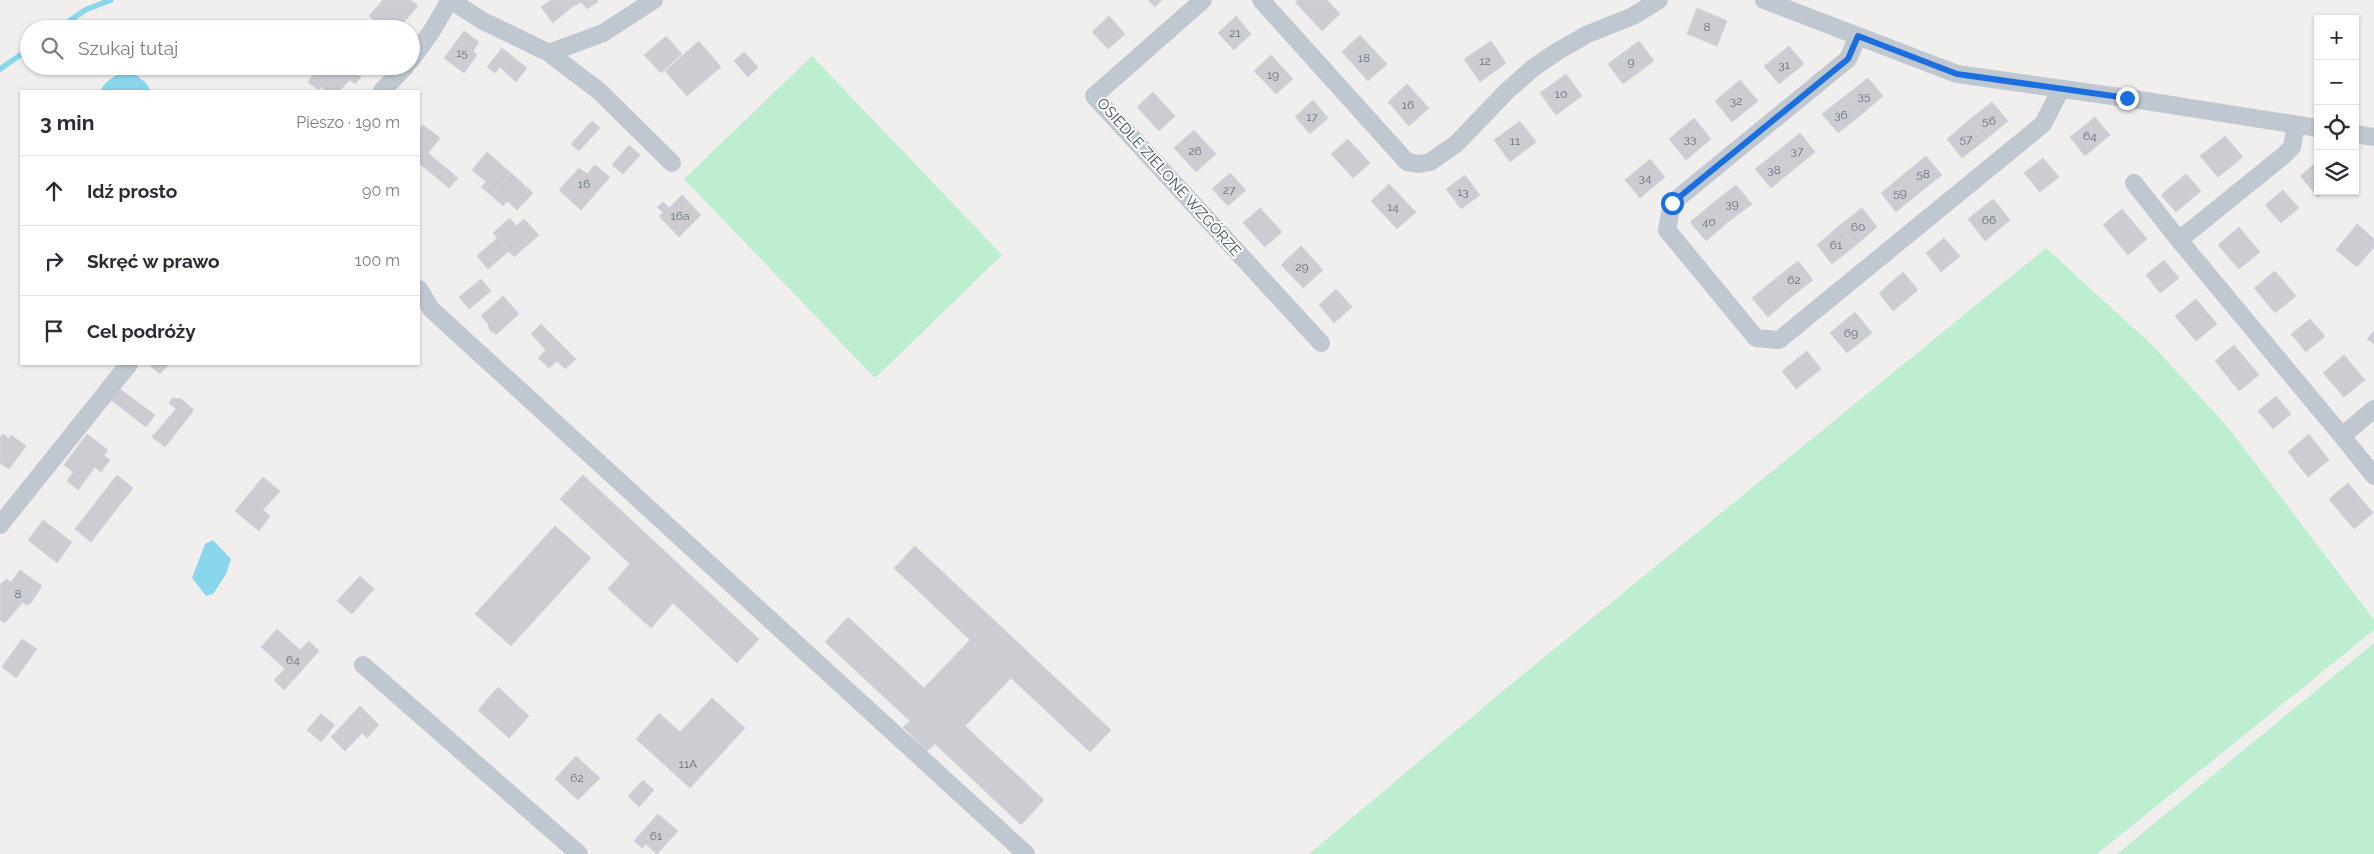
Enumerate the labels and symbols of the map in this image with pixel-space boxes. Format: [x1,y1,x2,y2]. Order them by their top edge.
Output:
house number: 8 [1703,20,1711,34]
house number: 21 [1229,26,1241,40]
house number: 15 [456,46,468,60]
house number: 18 [1358,51,1370,65]
house number: 12 [1479,54,1491,68]
house number: 9 [1627,55,1635,69]
house number: 31 [1778,58,1790,72]
house number: 19 [1267,68,1279,82]
house number: 10 [1555,87,1567,101]
route end [2116,87,2139,110]
house number: 35 [1858,89,1871,103]
street label: OSIEDLE ZIELONE WZGÓRZE [1093,94,1245,260]
house number: 32 [1730,94,1742,108]
house number: 16 [1402,98,1414,112]
house number: 36 [1834,108,1848,122]
house number: 17 [1306,110,1318,124]
house number: 56 [1982,114,1996,128]
house number: 64 [2083,129,2097,143]
house number: 33 [1684,132,1696,146]
house number: 57 [1960,132,1973,146]
house number: 11 [1510,134,1520,148]
house number: 26 [1188,144,1202,158]
house number: 37 [1791,144,1804,158]
house number: 38 [1767,163,1781,177]
house number: 58 [1916,167,1930,181]
house number: 34 [1639,171,1652,185]
house number: 16 [578,177,590,191]
house number: 27 [1223,183,1236,197]
house number: 13 [1457,185,1469,199]
house number: 59 [1893,186,1907,200]
route start [1661,192,1684,215]
house number: 39 [1725,197,1739,211]
house number: 14 [1387,200,1399,214]
house number: 16a [671,209,689,223]
house number: 66 [1982,213,1996,227]
house number: 40 [1702,215,1716,229]
house number: 60 [1851,220,1865,234]
house number: 61 [1830,238,1842,252]
house number: 29 [1295,260,1309,274]
house number: 62 [1787,273,1801,287]
house number: 69 [1844,326,1858,340]
house number: 8 [14,587,22,601]
house number: 64 [286,653,300,667]
house number: 11A [679,757,697,771]
house number: 62 [570,771,584,785]
house number: 61 [650,829,662,843]

